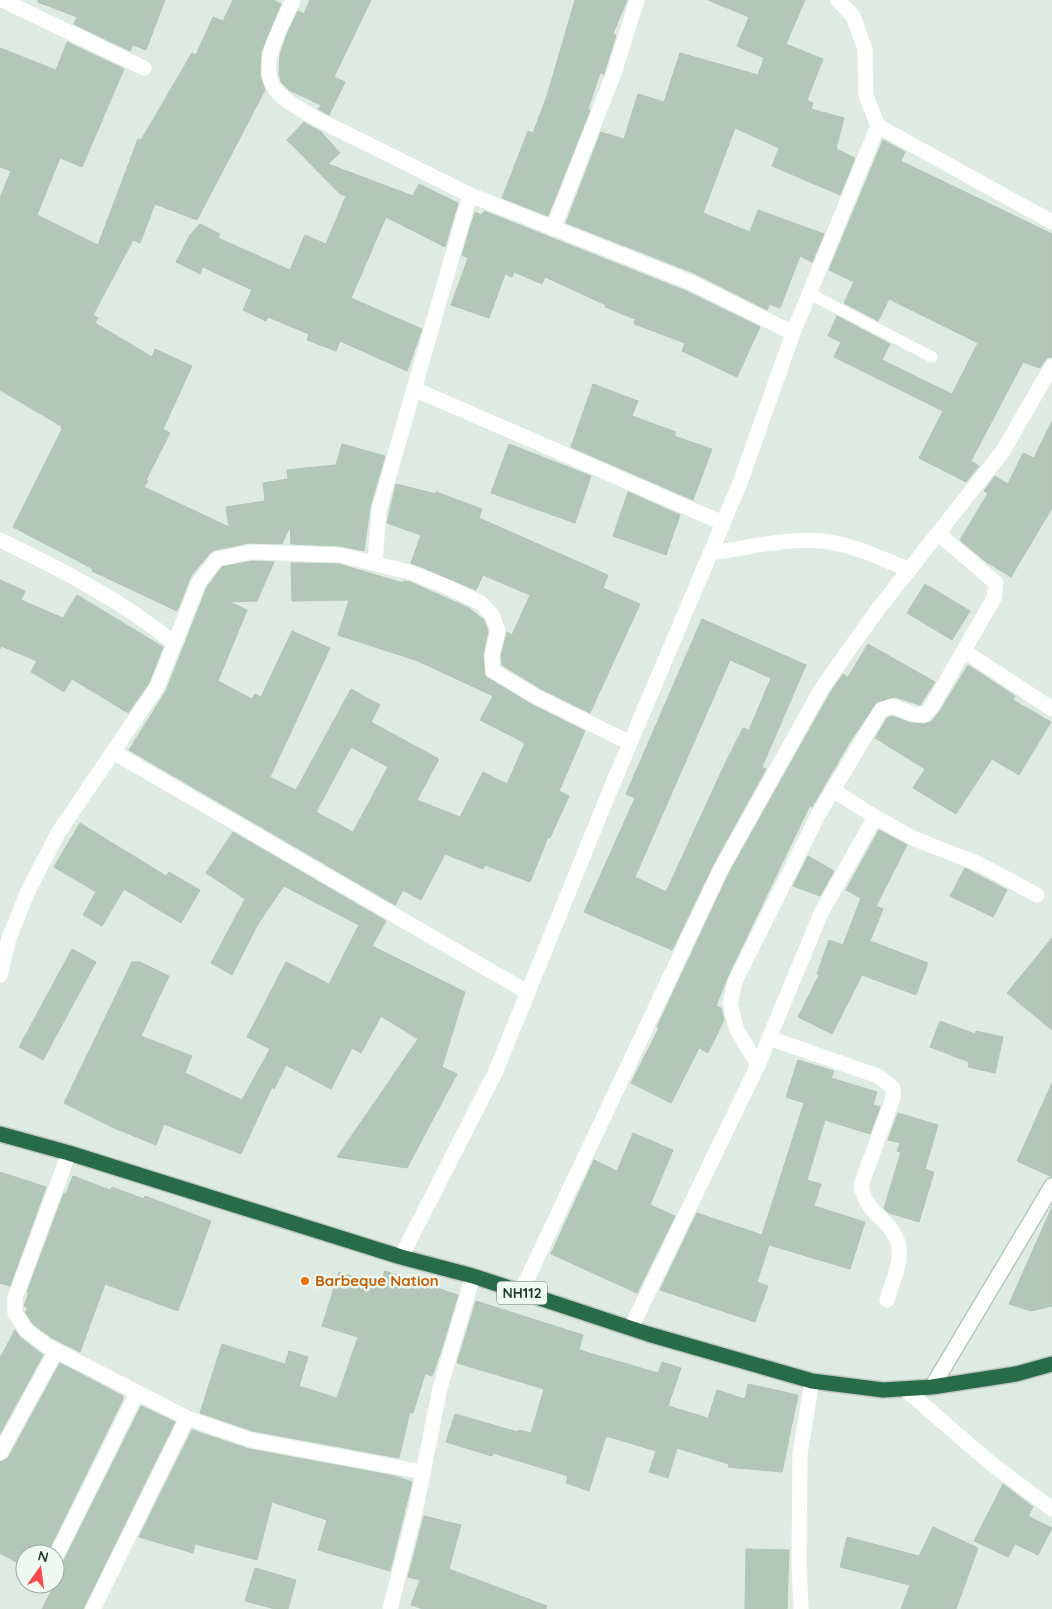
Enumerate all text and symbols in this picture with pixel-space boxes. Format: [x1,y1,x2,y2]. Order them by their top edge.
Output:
place label: Barbeque Nation [315,1271,439,1290]
marker: Barbeque Nation [299,1275,311,1287]
road number: NH112 [497,1282,547,1305]
north arrow [15,1544,65,1594]
text: N [36,1546,50,1566]

